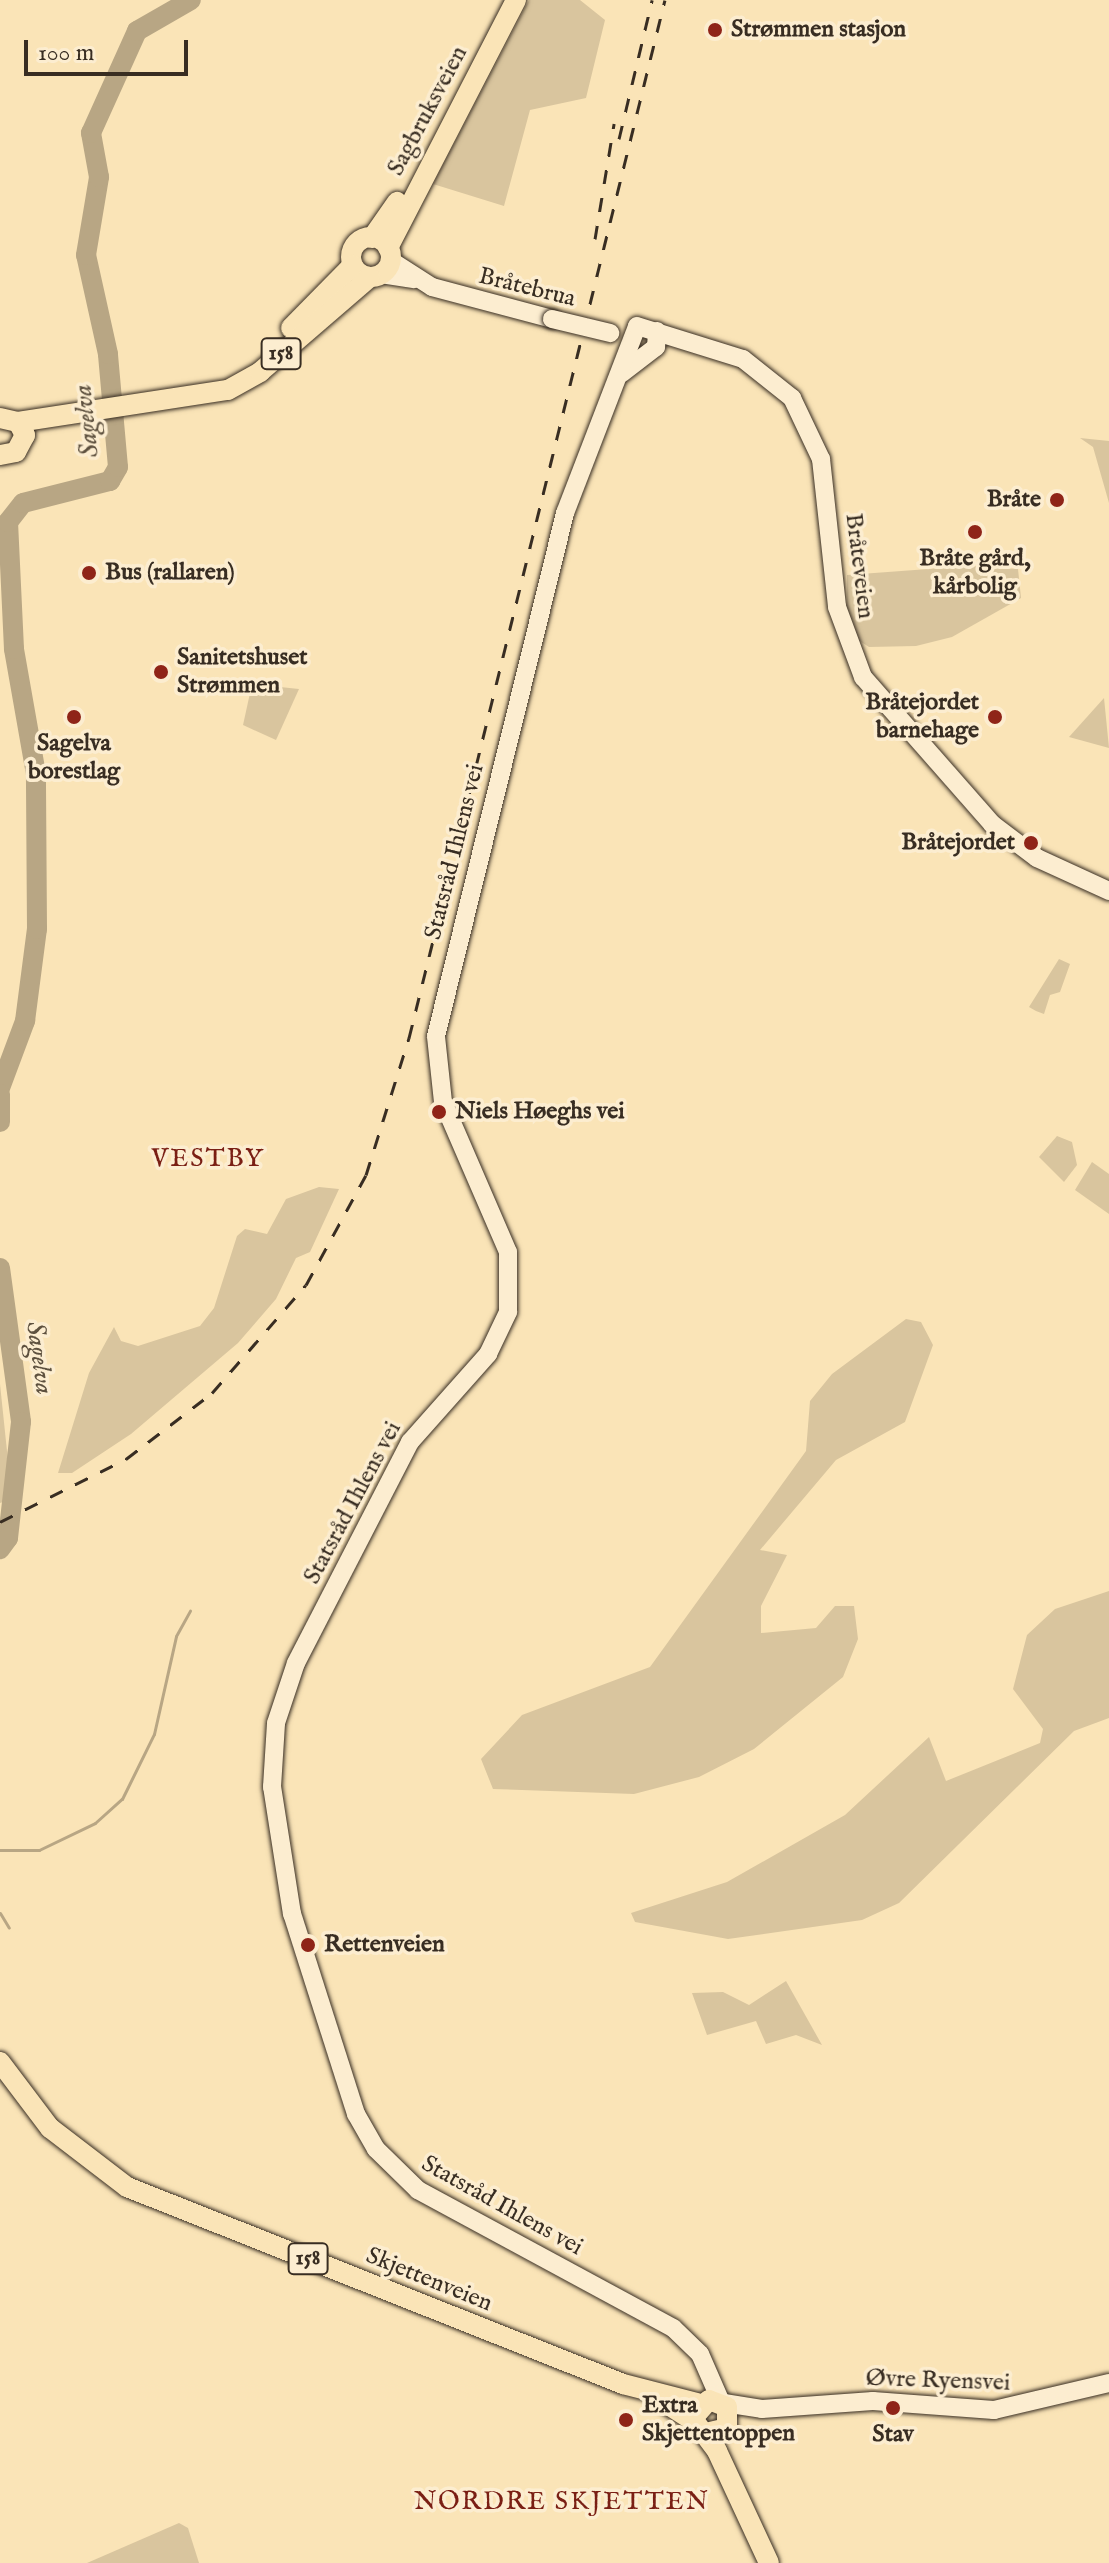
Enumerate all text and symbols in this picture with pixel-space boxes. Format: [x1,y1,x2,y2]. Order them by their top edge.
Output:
place label: Strømmen stasjon [731,16,906,44]
marker: Strømmen stasjon [706,21,724,39]
scale bar [28,24,192,74]
text: 100 m [38,38,94,69]
street label: Sagbruksveien [382,41,474,181]
street label: Bråtebrua [476,262,578,314]
road number: 158 [259,336,303,372]
water label: Sagelva [68,383,106,459]
place label: Bråte [987,486,1041,514]
marker: Bråte [1048,491,1066,509]
street label: Bråteveien [838,512,880,620]
marker: Bråte gård, kårbolig [966,523,984,541]
place label: Bråte gård, kårbolig [919,545,1031,601]
place label: Bus (rallaren) [105,559,235,587]
marker: Bus (rallaren) [80,564,98,582]
place label: Sanitetshuset Strømmen [177,644,308,700]
marker: Sanitetshuset Strømmen [152,663,170,681]
place label: Bråtejordet barnehage [865,689,979,745]
marker: Sagelva borestlag [65,708,83,726]
marker: Bråtejordet barnehage [986,708,1004,726]
place label: Sagelva borestlag [28,730,120,786]
street label: Statsråd Ihlens vei [419,761,491,943]
place label: Bråtejordet [901,829,1015,857]
marker: Bråtejordet [1022,834,1040,852]
place label: Niels Høeghs vei [455,1098,625,1126]
marker: Niels Høeghs vei [430,1103,448,1121]
district label: VESTBY [151,1143,265,1175]
water label: Sagelva [18,1320,60,1396]
street label: Statsråd Ihlens vei [298,1417,408,1589]
place label: Rettenveien [324,1931,445,1959]
marker: Rettenveien [299,1936,317,1954]
street label: Statsråd Ihlens vei [416,2150,588,2262]
road number: 158 [286,2241,330,2277]
street label: Skjettenveien [362,2242,496,2318]
street label: Øvre Ryensvei [865,2364,1011,2398]
place label: Extra Skjettentoppen [642,2392,795,2448]
marker: Stav [884,2399,902,2417]
marker: Extra Skjettentoppen [617,2411,635,2429]
place label: Stav [872,2421,914,2449]
district label: NORDRE SKJETTEN [414,2486,710,2518]

